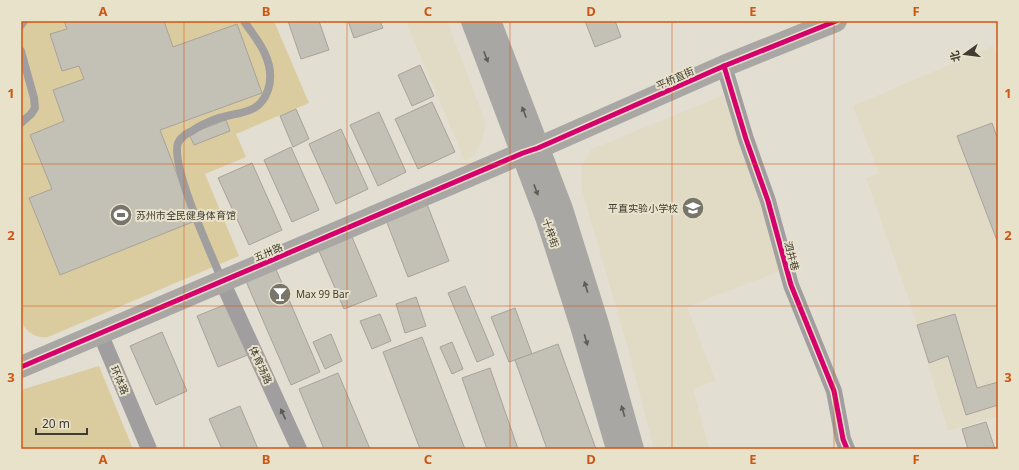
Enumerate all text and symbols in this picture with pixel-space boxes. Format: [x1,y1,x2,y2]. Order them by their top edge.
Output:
text: A [99,2,108,20]
text: B [262,2,270,20]
text: C [424,2,432,20]
text: D [586,2,596,20]
text: E [749,2,757,20]
text: F [912,2,920,20]
north arrow [945,34,985,74]
text: 北 [946,49,963,64]
one-way arrow [484,52,490,64]
street label: 平桥直街 [654,63,696,93]
text: 1 [7,84,15,102]
text: 1 [1004,84,1012,102]
one-way arrow [521,105,527,117]
one-way arrow [534,184,540,196]
school or university icon: 平直实验小学校 [680,195,706,221]
place label: 平直实验小学校 [608,201,678,215]
sports icon: 苏州市全民健身体育馆 [108,202,134,228]
place label: 苏州市全民健身体育馆 [136,208,236,222]
street label: 十梓街 [539,217,563,249]
text: 2 [7,226,15,244]
text: 2 [1004,226,1012,244]
street label: 五卅路 [251,240,285,264]
street label: 泗井巷 [781,240,803,272]
one-way arrow [583,280,589,292]
bar icon: Max 99 Bar [267,281,293,307]
place label: Max 99 Bar [296,287,349,301]
one-way arrow [583,334,589,346]
street label: 体育场路 [246,344,276,386]
street label: 环体路 [108,363,132,397]
text: 3 [7,368,15,386]
text: 3 [1004,368,1012,386]
one-way arrow [620,405,626,417]
one-way arrow [280,408,286,419]
scale bar [36,410,87,436]
text: 20 m [42,415,70,432]
text: A [99,450,108,468]
text: B [262,450,270,468]
text: C [424,450,432,468]
text: D [586,450,596,468]
text: E [749,450,757,468]
text: F [912,450,920,468]

